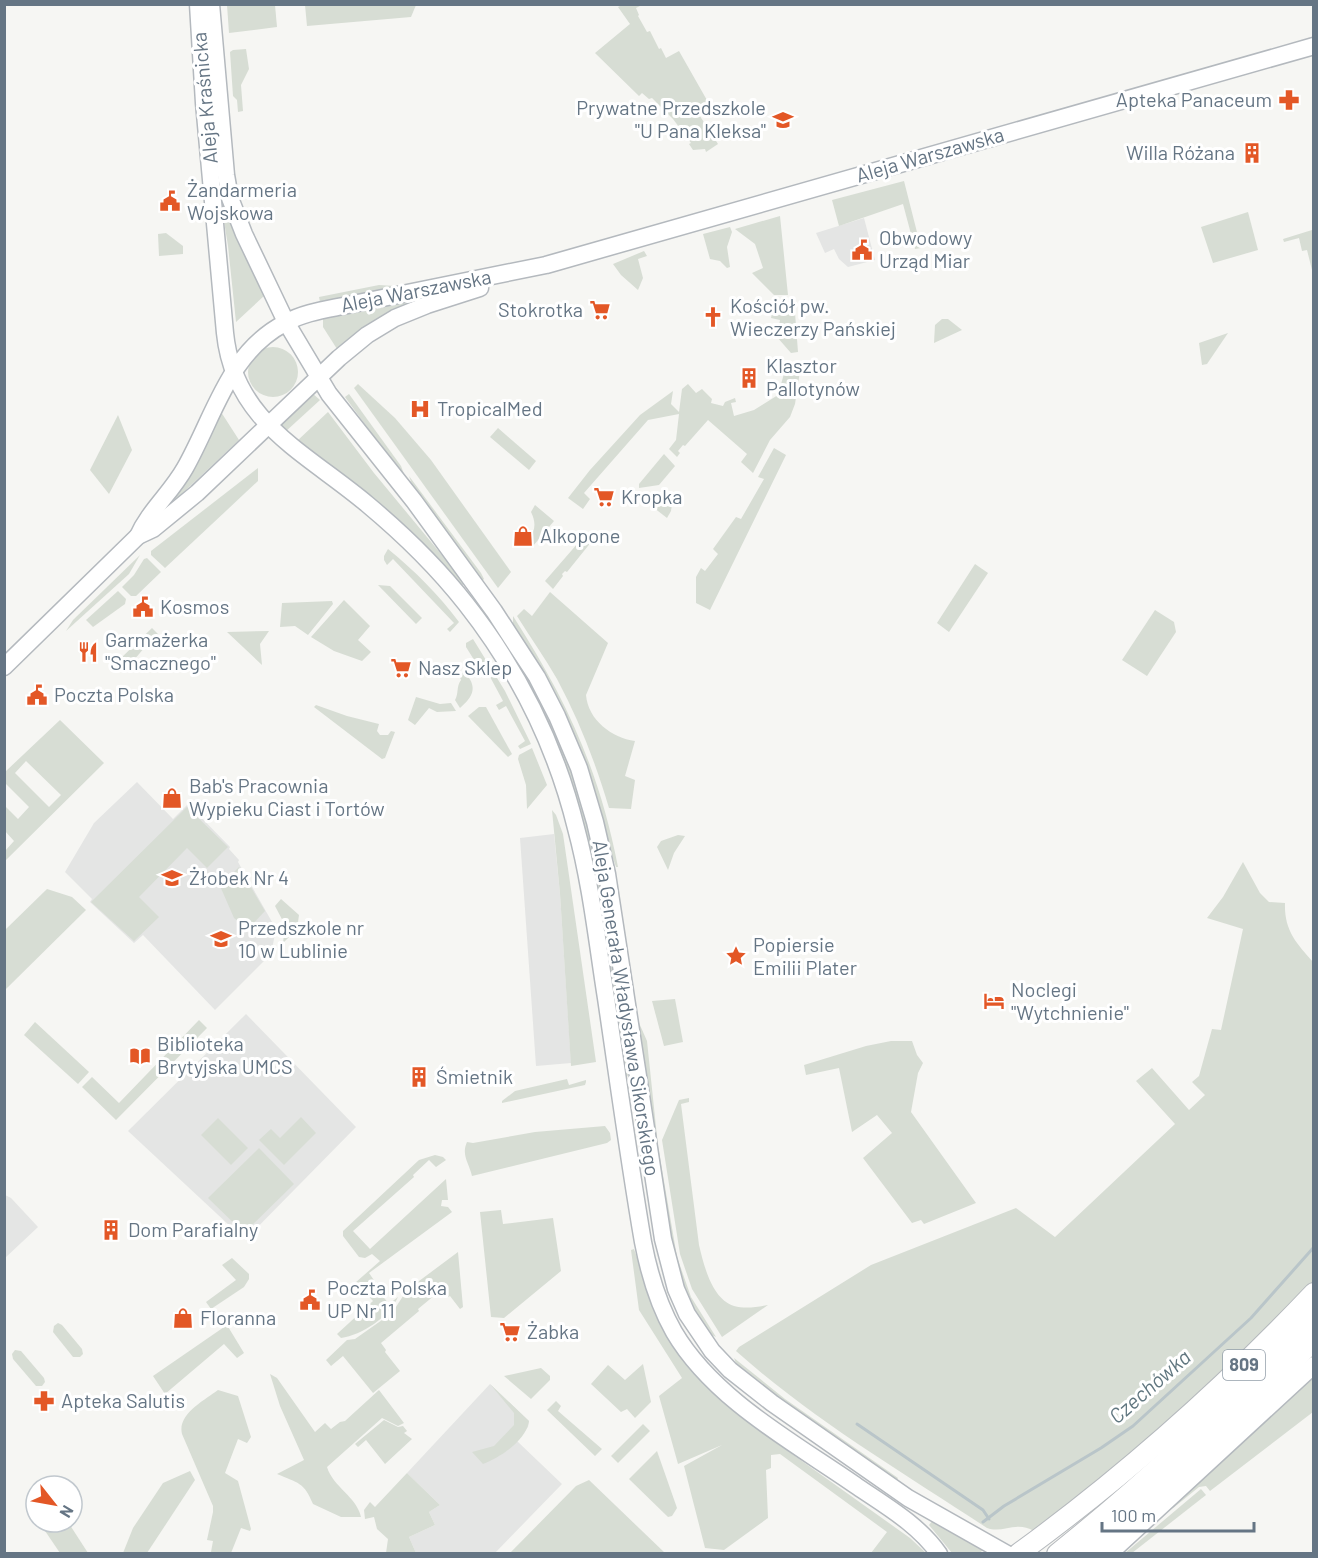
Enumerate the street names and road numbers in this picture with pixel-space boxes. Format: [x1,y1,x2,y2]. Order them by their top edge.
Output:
street label: Aleja Kraśnicka [186,31,222,165]
street label: Aleja Warszawska [853,121,1006,187]
street label: Aleja Warszawska [339,264,493,316]
street label: Aleja Generała Władysława Sikorskiego [589,838,665,1178]
road number: 809 [1223,1350,1265,1380]

